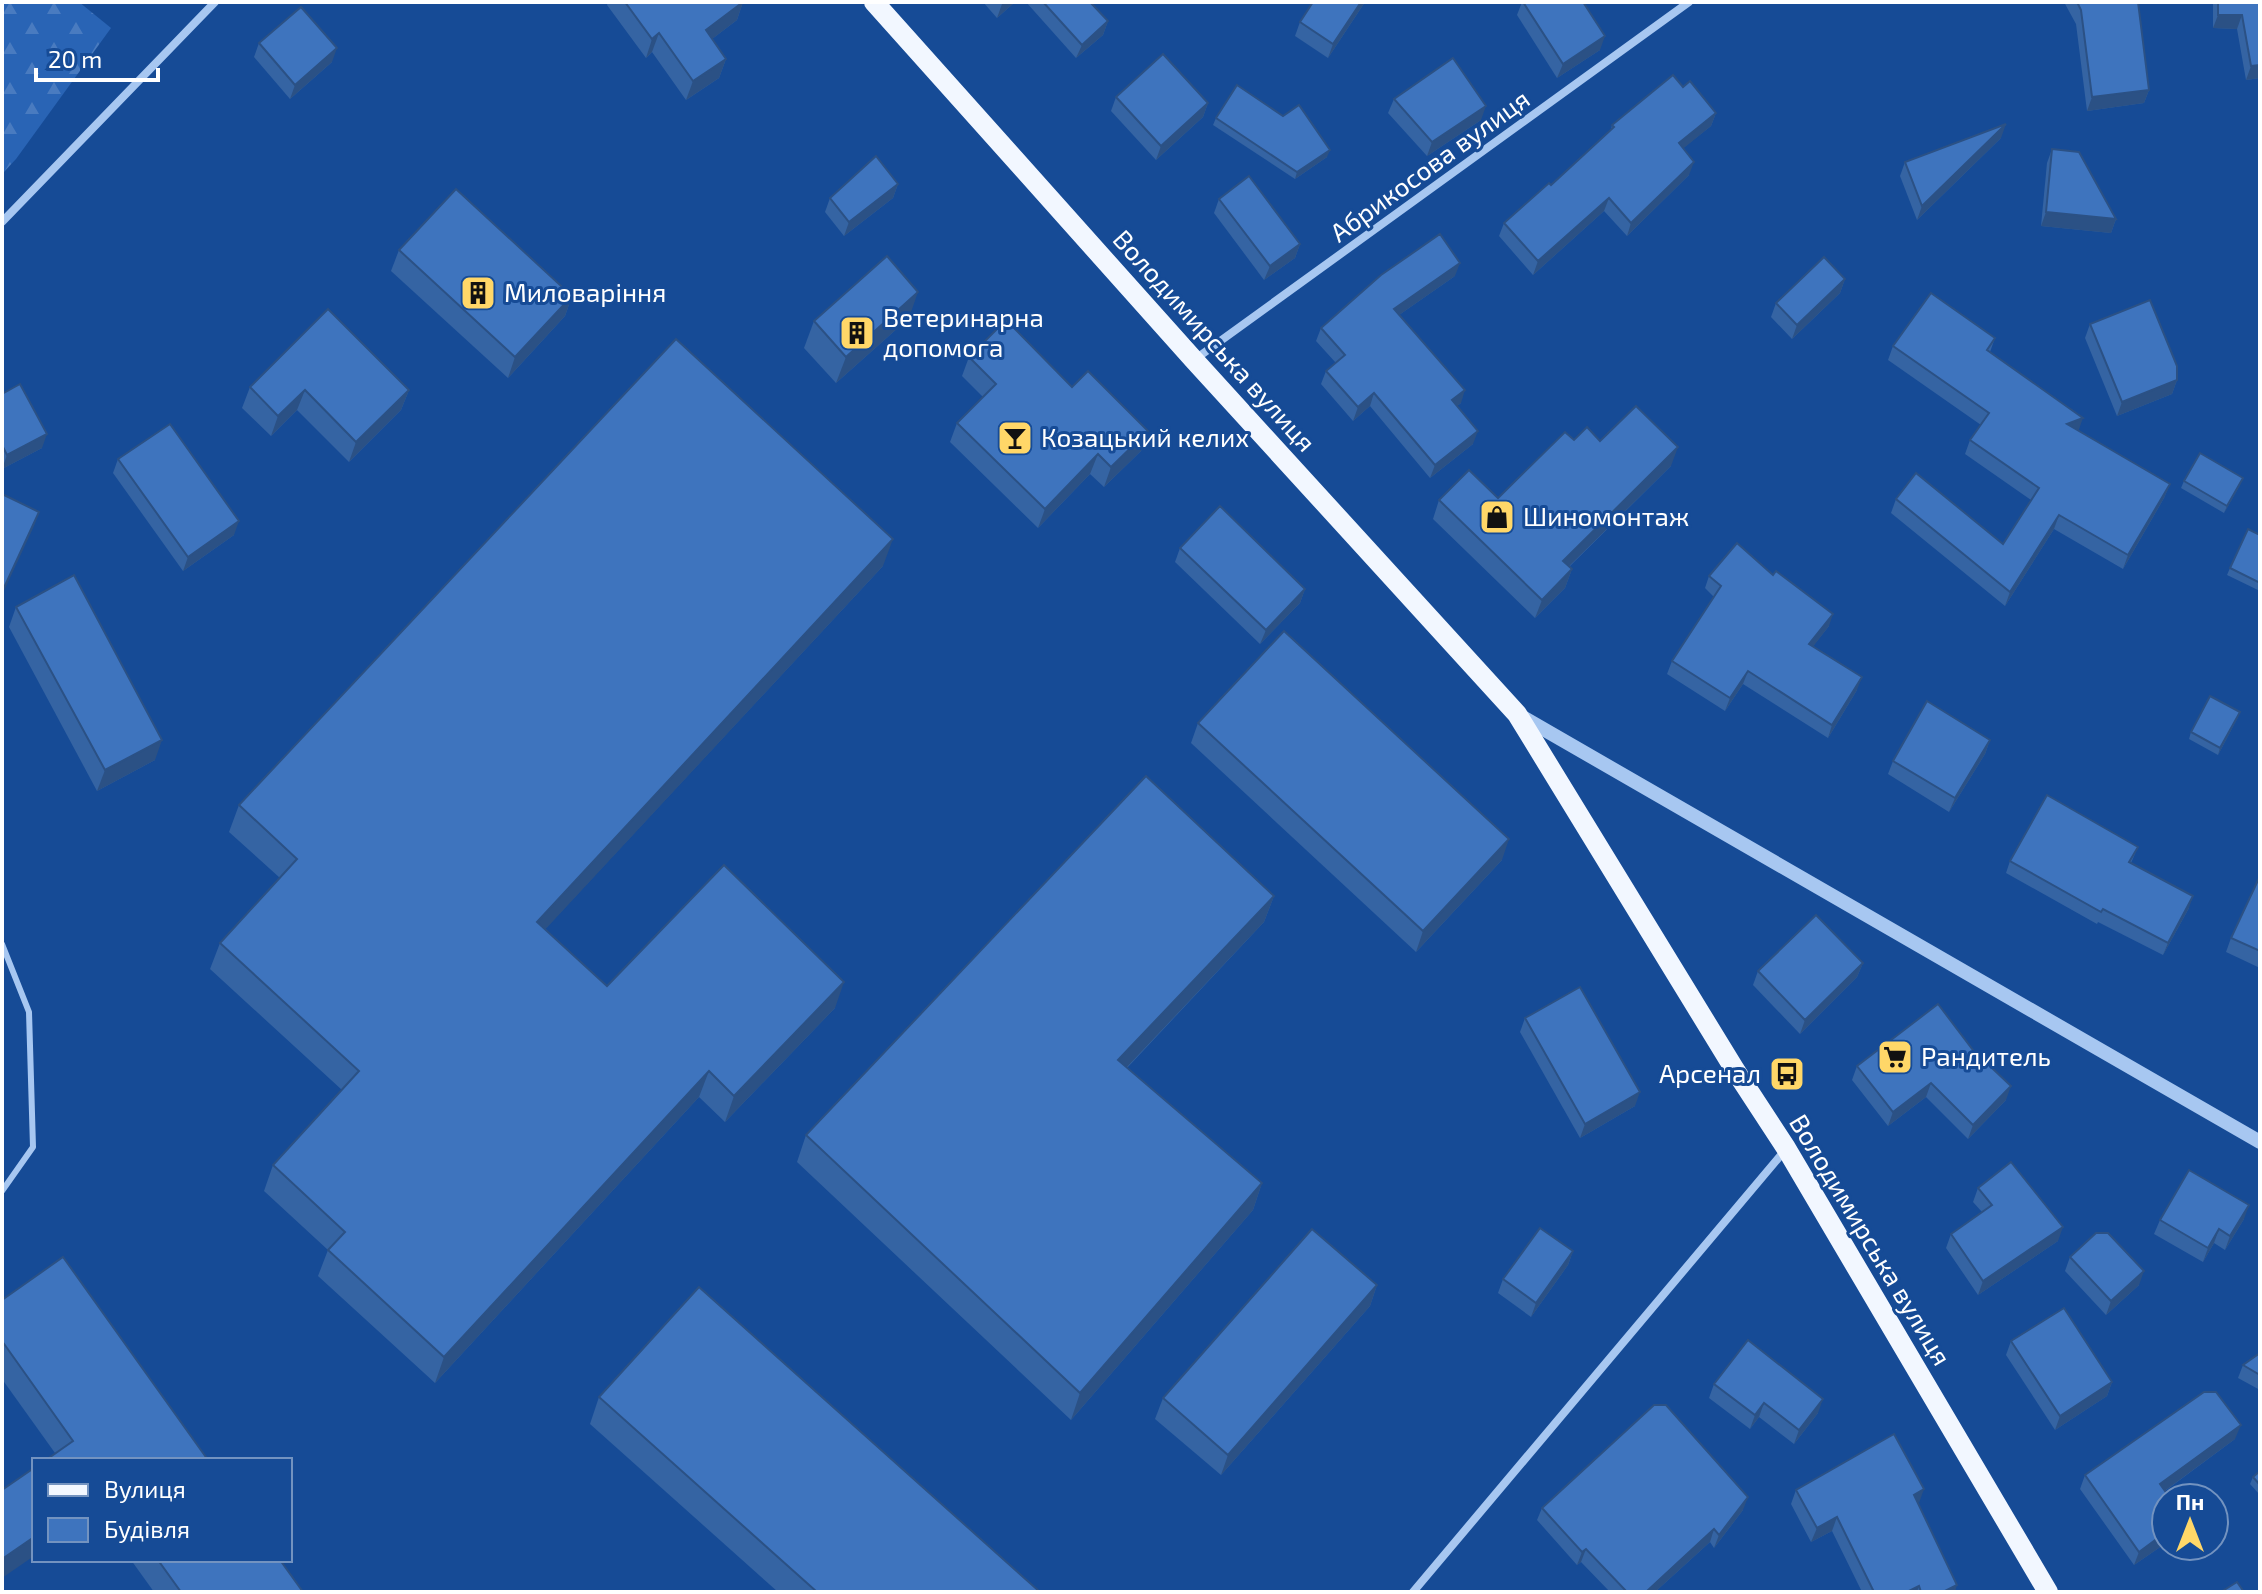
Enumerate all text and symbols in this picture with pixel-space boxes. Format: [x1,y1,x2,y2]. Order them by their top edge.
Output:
scale bar [36,32,158,82]
text: 20 m [48,44,102,73]
street label: Абрикосова вулиця [1323,82,1535,248]
street label: Володимирська вулиця [1107,223,1323,458]
building icon: Миловаріння [459,274,497,312]
place label: Миловаріння [504,276,666,307]
place label: Ветеринарна допомога [883,301,1044,362]
building icon: Ветеринарна допомога [838,314,876,352]
bar icon: Козацький келих [996,419,1034,457]
place label: Козацький келих [1041,421,1249,452]
shop icon: Шиномонтаж [1478,498,1516,536]
place label: Шиномонтаж [1523,500,1689,531]
supermarket icon: Рандитель [1876,1038,1914,1076]
place label: Рандитель [1921,1040,2051,1071]
bus stop icon: Арсенал [1768,1055,1806,1093]
place label: Арсенал [1659,1057,1761,1088]
street label: Володимирська вулиця [1783,1108,1959,1371]
legend [32,1458,292,1562]
text: Вулиця [104,1474,186,1504]
north arrow [2150,1482,2230,1562]
text: Пн [2176,1488,2204,1514]
text: Будівля [104,1514,190,1544]

